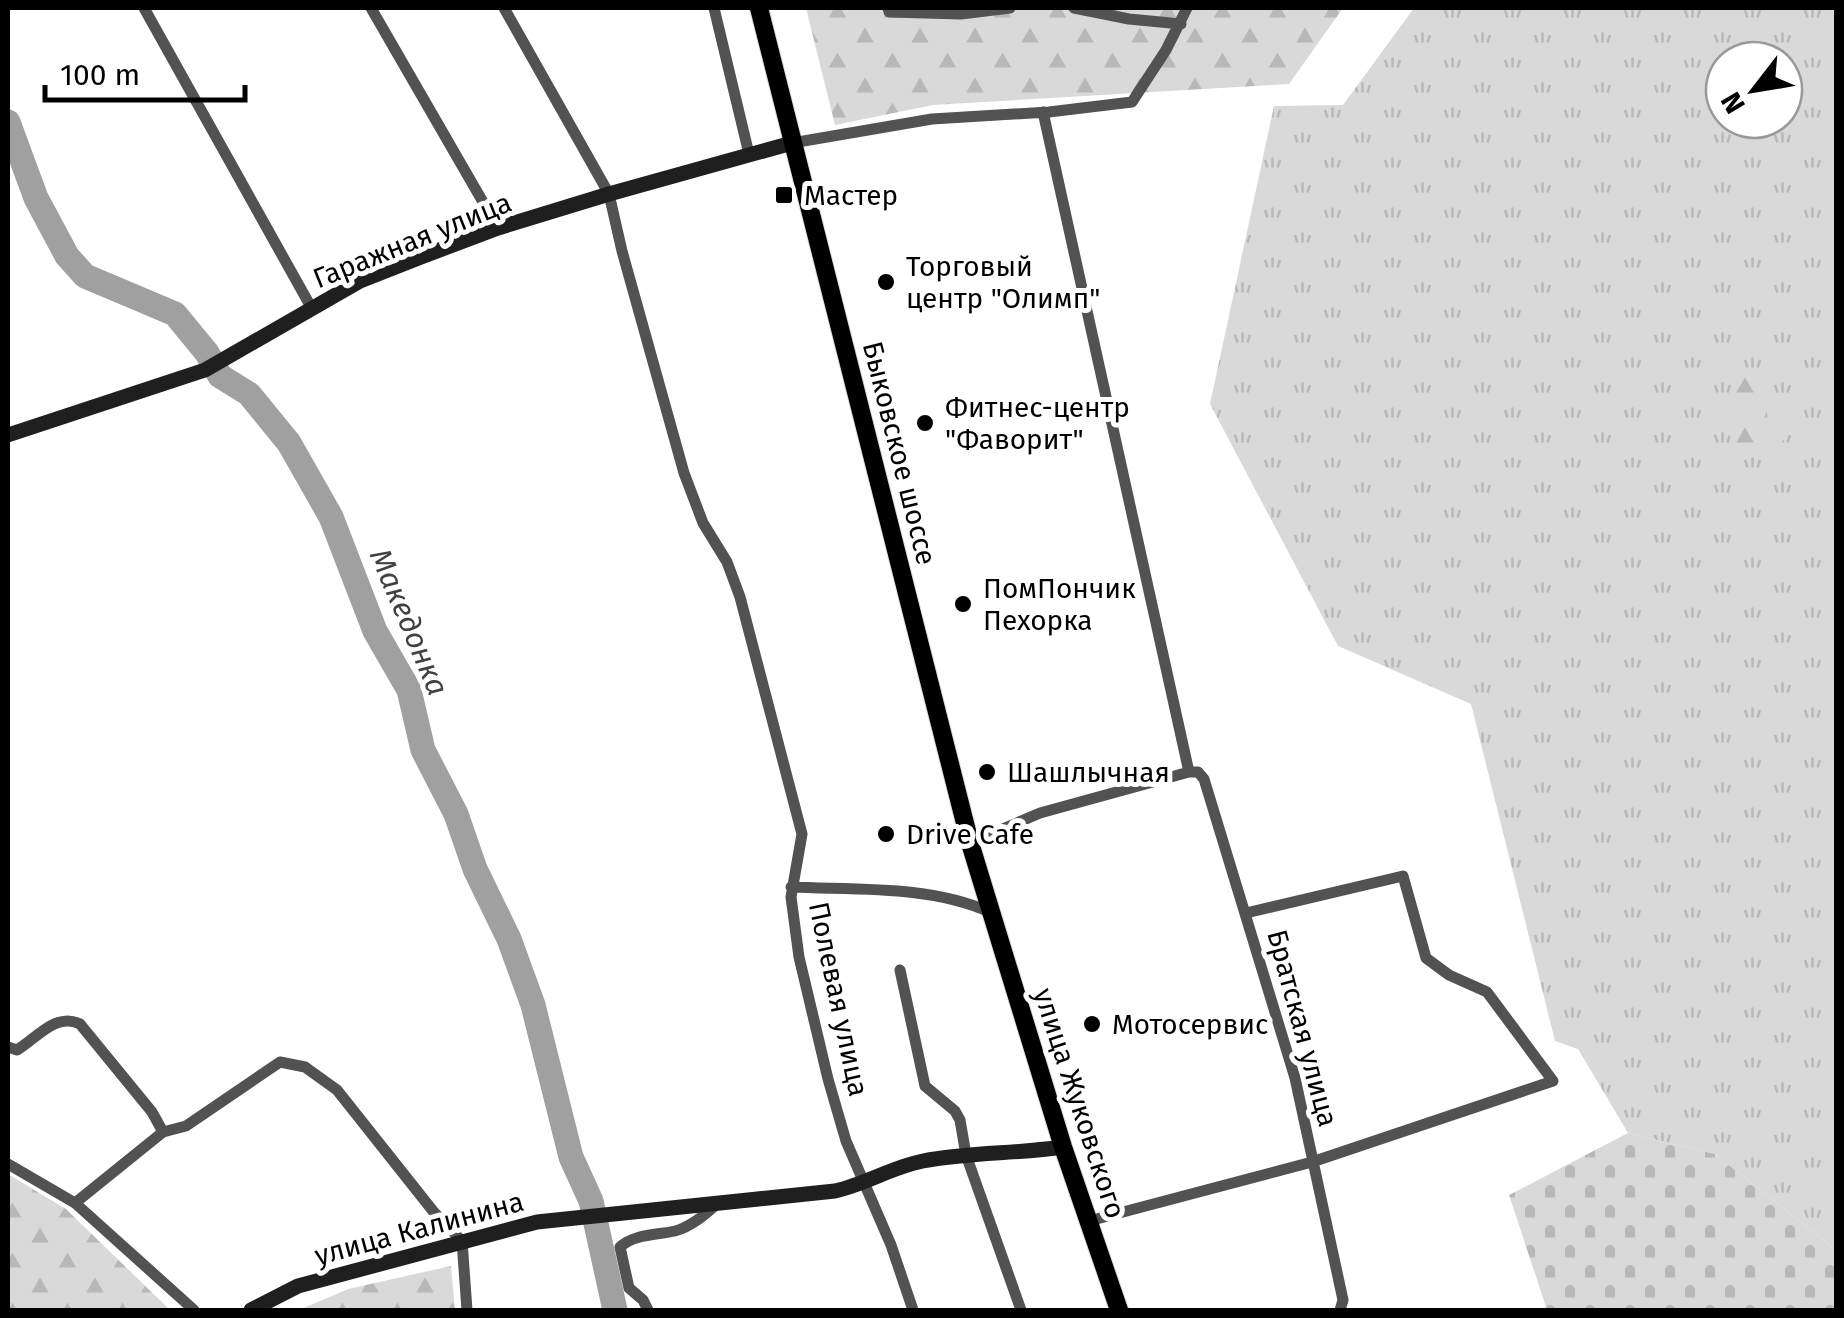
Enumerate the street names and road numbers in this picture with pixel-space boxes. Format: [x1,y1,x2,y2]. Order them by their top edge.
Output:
street label: Гаражная улица [308,186,516,295]
street label: Быковское шоссе [856,338,943,568]
street label: Полевая улица [802,899,875,1099]
street label: Братская улица [1260,926,1345,1130]
street label: улица Жуковского [1027,984,1132,1222]
street label: улица Калинина [311,1185,527,1272]

